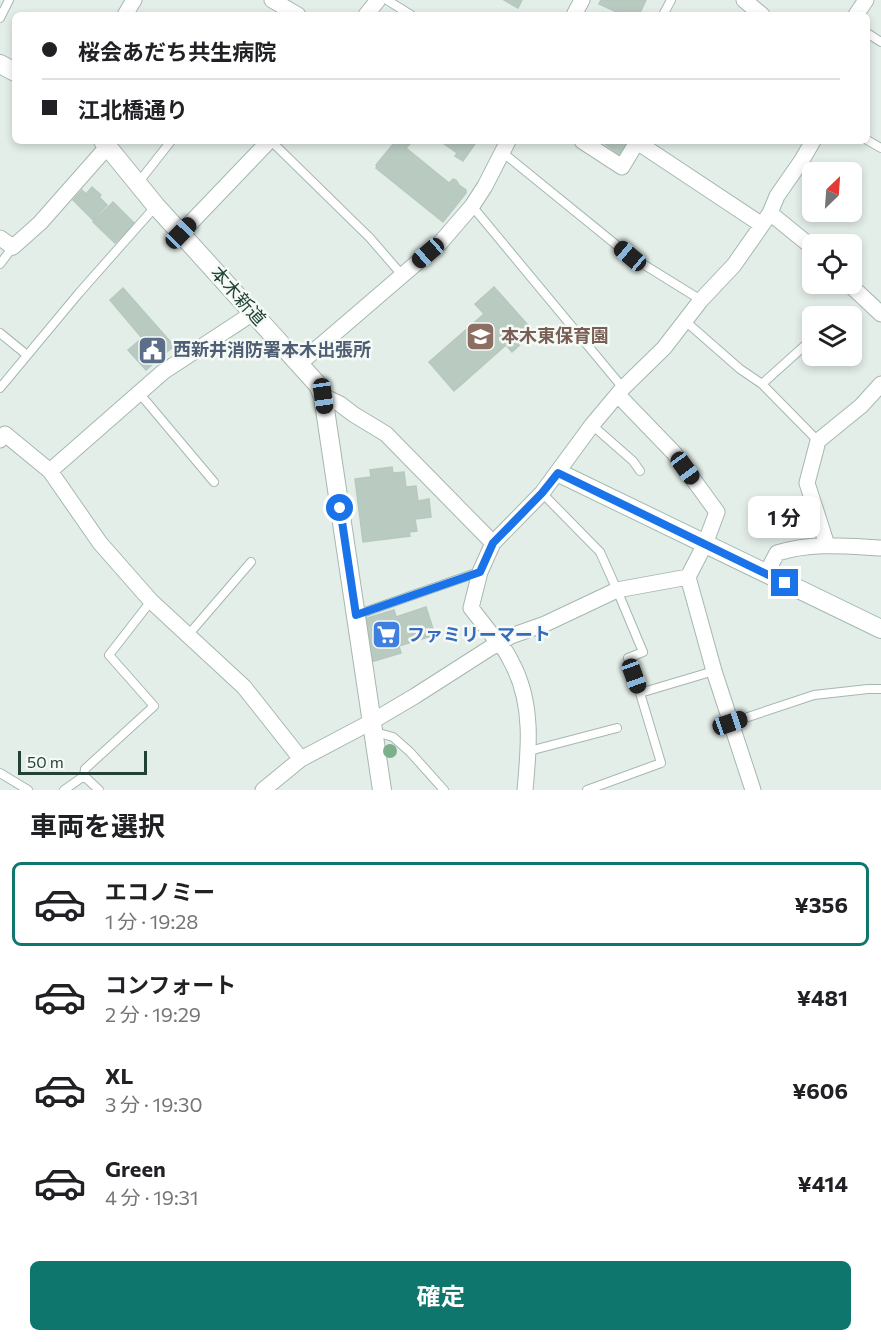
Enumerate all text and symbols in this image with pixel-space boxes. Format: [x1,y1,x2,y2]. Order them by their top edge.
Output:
text: 桜会あだち共生病院 [78,38,276,65]
text: 江北橋通り [78,96,188,123]
north arrow [802,162,862,222]
map controls [802,162,862,366]
car [162,214,200,252]
car [409,234,447,272]
button: locate [802,234,862,294]
car [610,238,650,274]
street label: 本木新道 [206,261,271,329]
button: layers [802,306,862,366]
school or university icon: 本木東保育園 [464,320,496,352]
place label: 本木東保育園 [501,324,609,346]
public building icon: 西新井消防署本木出張所 [136,334,168,366]
place label: 西新井消防署本木出張所 [173,338,371,360]
car [312,377,334,415]
car [667,448,703,488]
route start [326,494,353,521]
callout: 1 分 [749,496,821,538]
text: 1 分 [768,505,800,529]
route end [771,569,798,596]
supermarket icon: ファミリーマート [370,619,402,651]
place label: ファミリーマート [407,623,551,645]
car [619,656,649,696]
car [710,709,750,737]
scale bar [18,748,147,776]
text: 50 m [27,752,64,771]
text: 車両を選択 [30,809,165,842]
icon: car [33,877,87,931]
text: エコノミー [105,878,215,905]
text: ¥356 [795,891,848,918]
text: 1 分 · 19:28 [105,909,198,933]
icon: car [33,970,87,1024]
text: コンフォート [105,971,236,998]
text: ¥481 [797,984,848,1011]
text: 2 分 · 19:29 [105,1002,201,1026]
text: XL [105,1062,133,1089]
icon: car [33,1063,87,1117]
text: ¥606 [792,1077,848,1104]
text: 3 分 · 19:30 [105,1092,203,1116]
text: Green [105,1155,166,1182]
icon: car [33,1156,87,1210]
text: ¥414 [797,1170,848,1197]
text: 4 分 · 19:31 [105,1185,199,1209]
button: 確定 [30,1261,851,1330]

